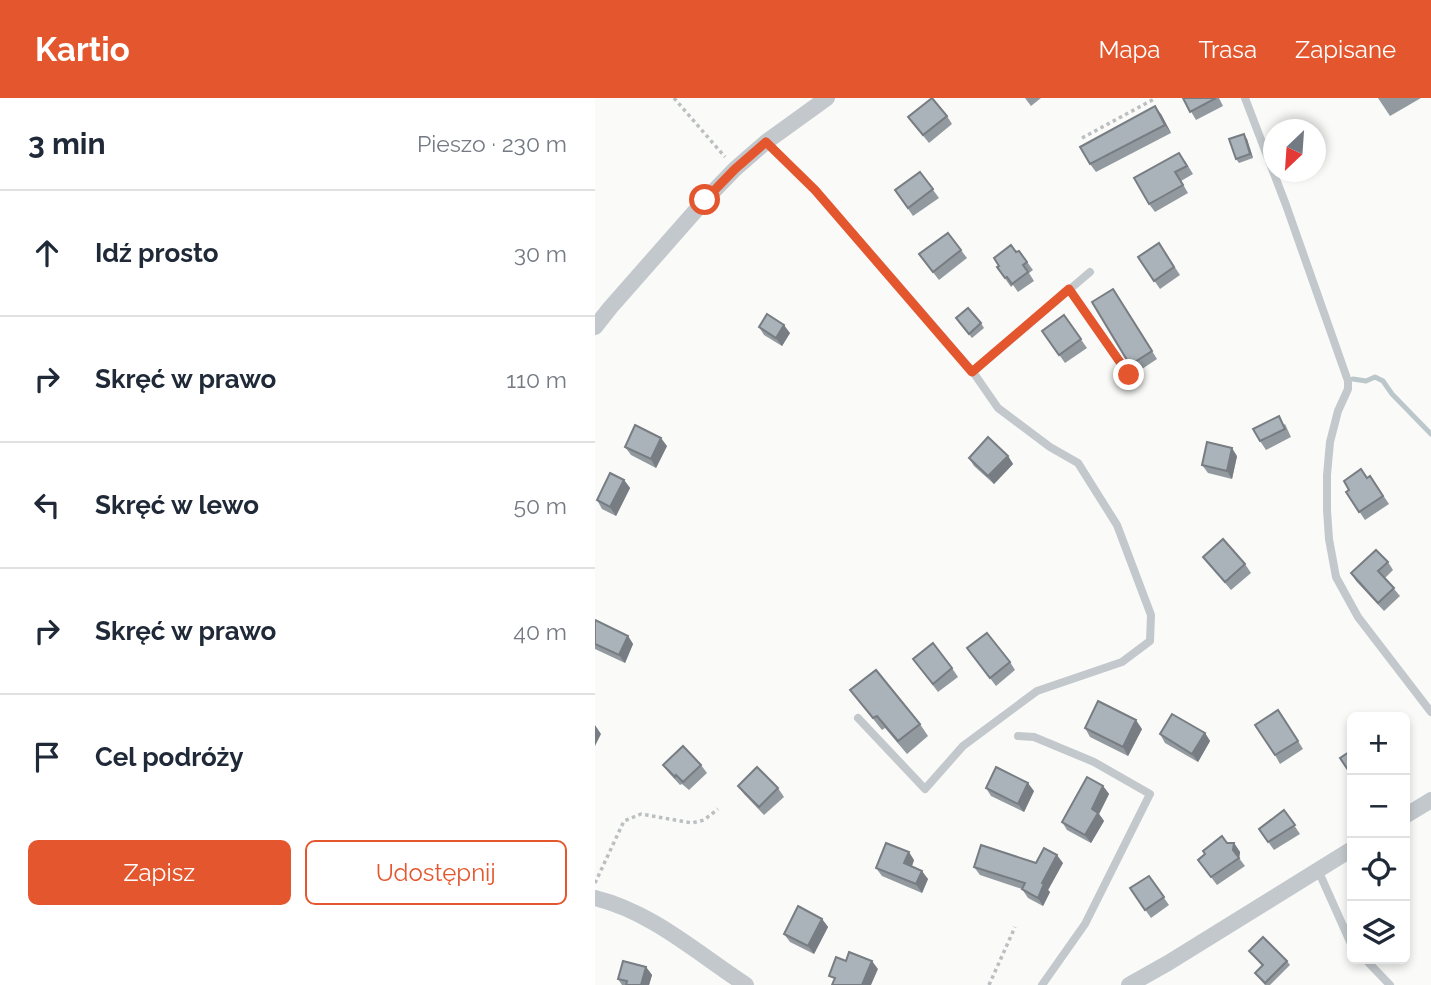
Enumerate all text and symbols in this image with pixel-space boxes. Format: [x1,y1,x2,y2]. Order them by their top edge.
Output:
text: Kartio [35,30,130,69]
text: Mapa [1099,35,1160,64]
text: Trasa [1198,35,1257,64]
text: Zapisane [1295,35,1396,64]
north arrow [1263,119,1326,182]
text: 3 min [28,126,106,161]
text: Pieszo · 230 m [417,130,567,157]
route start [689,184,720,215]
icon: ahead [28,234,66,272]
text: Idź prosto [95,238,219,268]
text: 30 m [514,240,567,267]
route end [1113,359,1144,390]
icon: right [28,360,66,398]
text: Skręć w prawo [95,364,276,394]
text: 110 m [506,366,567,393]
icon: left [28,486,66,524]
text: Skręć w lewo [95,490,259,520]
text: 50 m [513,492,567,519]
icon: right [28,612,66,650]
text: Skręć w prawo [95,616,276,646]
text: 40 m [513,618,567,645]
map controls [1347,712,1410,964]
button: + [1347,712,1410,775]
icon: arrive [28,738,66,776]
text: Cel podróży [95,742,244,772]
button: − [1347,775,1410,838]
button: locate [1347,838,1410,901]
button: Zapisz [28,840,291,905]
button: Udostępnij [305,840,567,905]
button: layers [1347,901,1410,964]

